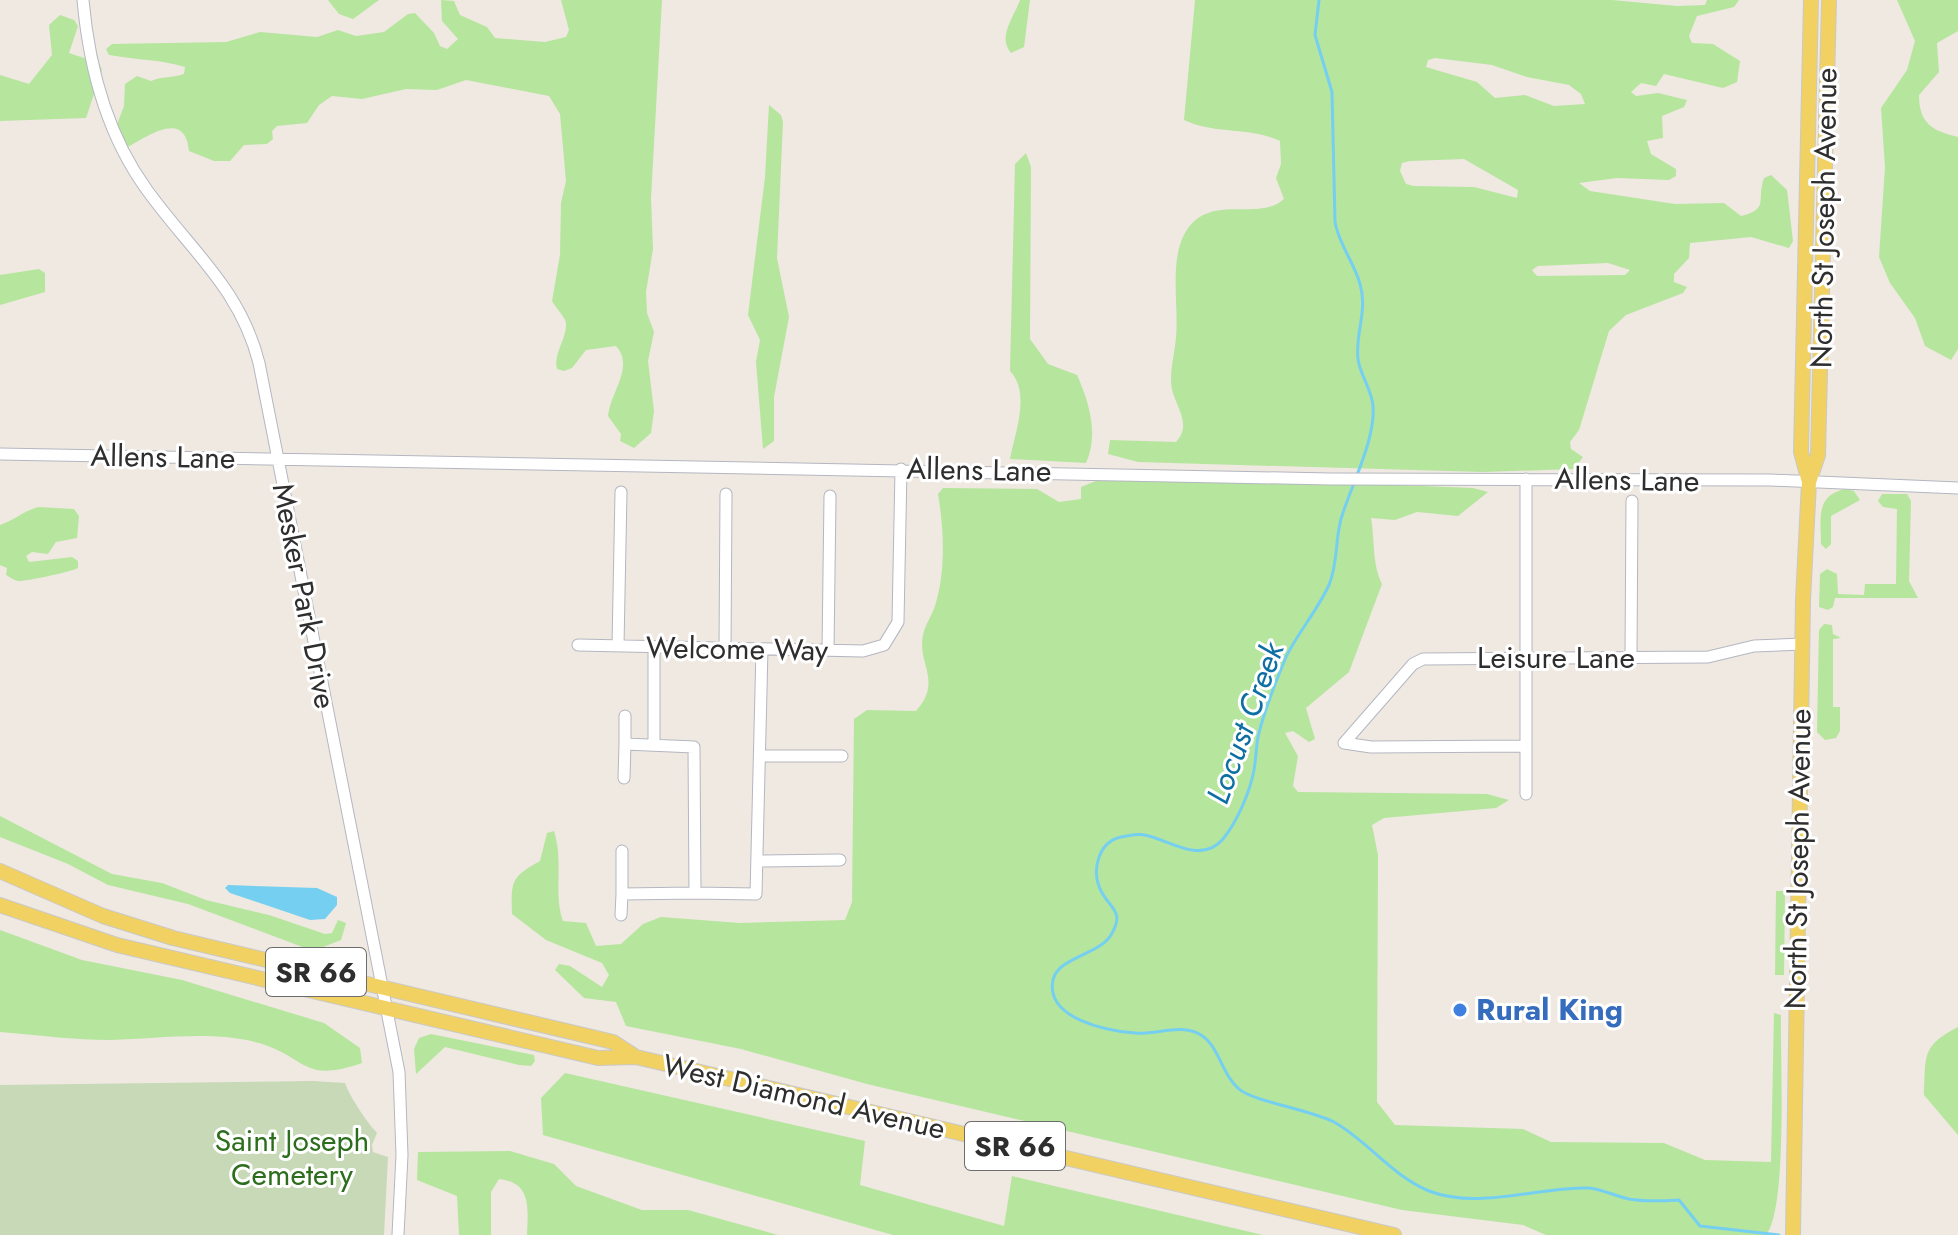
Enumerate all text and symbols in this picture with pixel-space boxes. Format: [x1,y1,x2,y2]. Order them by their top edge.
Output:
street label: North St Joseph Avenue [1799,67,1848,369]
street label: Allens Lane [90,434,236,479]
street label: Allens Lane [906,447,1052,492]
street label: Allens Lane [1554,457,1700,502]
street label: Mesker Park Drive [262,480,347,712]
street label: Welcome Way [645,625,829,672]
water label: Locust Creek [1195,635,1296,810]
street label: Leisure Lane [1477,636,1635,679]
street label: North St Joseph Avenue [1773,708,1822,1010]
road number: SR 66 [266,948,366,996]
place label: Rural King [1476,988,1623,1031]
marker: Rural King [1451,1001,1469,1019]
street label: West Diamond Avenue [659,1043,950,1150]
park label: Saint Joseph Cemetery [215,1119,369,1196]
road number: SR 66 [965,1122,1065,1170]

